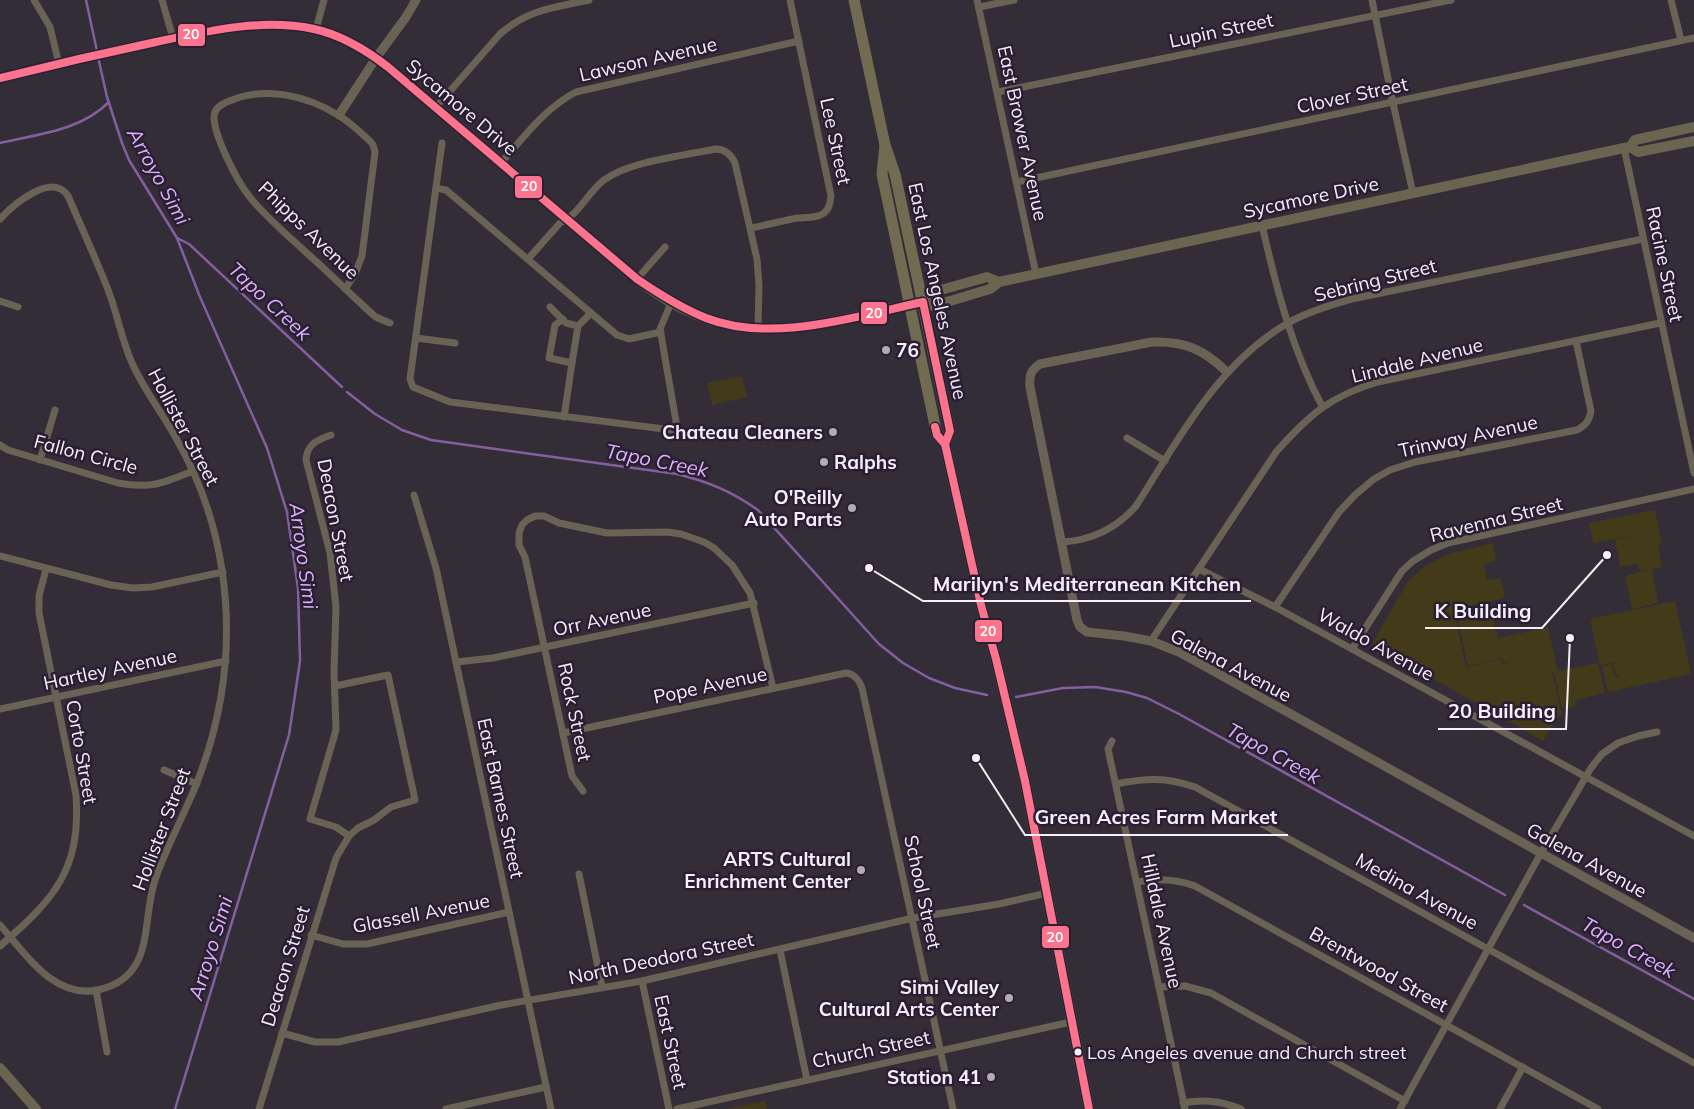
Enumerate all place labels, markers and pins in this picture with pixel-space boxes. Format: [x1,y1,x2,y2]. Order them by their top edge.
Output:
place label: 76 [896,338,919,362]
marker: 76 [880,344,892,356]
place label: Chateau Cleaners [662,420,823,444]
marker: Chateau Cleaners [827,426,839,438]
place label: Ralphs [834,450,897,474]
marker: Ralphs [818,456,830,468]
place label: O'Reilly Auto Parts [744,485,843,531]
marker: O'Reilly Auto Parts [846,502,858,514]
callout: Marilyn's Mediterranean Kitchen [923,566,1251,601]
callout: K Building [1425,593,1542,628]
callout: 20 Building [1438,694,1566,729]
callout: Green Acres Farm Market [1025,800,1288,835]
place label: ARTS Cultural Enrichment Center [684,847,852,893]
marker: ARTS Cultural Enrichment Center [855,864,867,876]
place label: Simi Valley Cultural Arts Center [819,975,1000,1021]
marker: Simi Valley Cultural Arts Center [1003,992,1015,1004]
place label: Los Angeles avenue and Church street [1087,1041,1406,1064]
marker: Los Angeles avenue and Church street [1073,1047,1083,1057]
place label: Station 41 [887,1065,981,1089]
marker: Station 41 [985,1071,997,1083]

